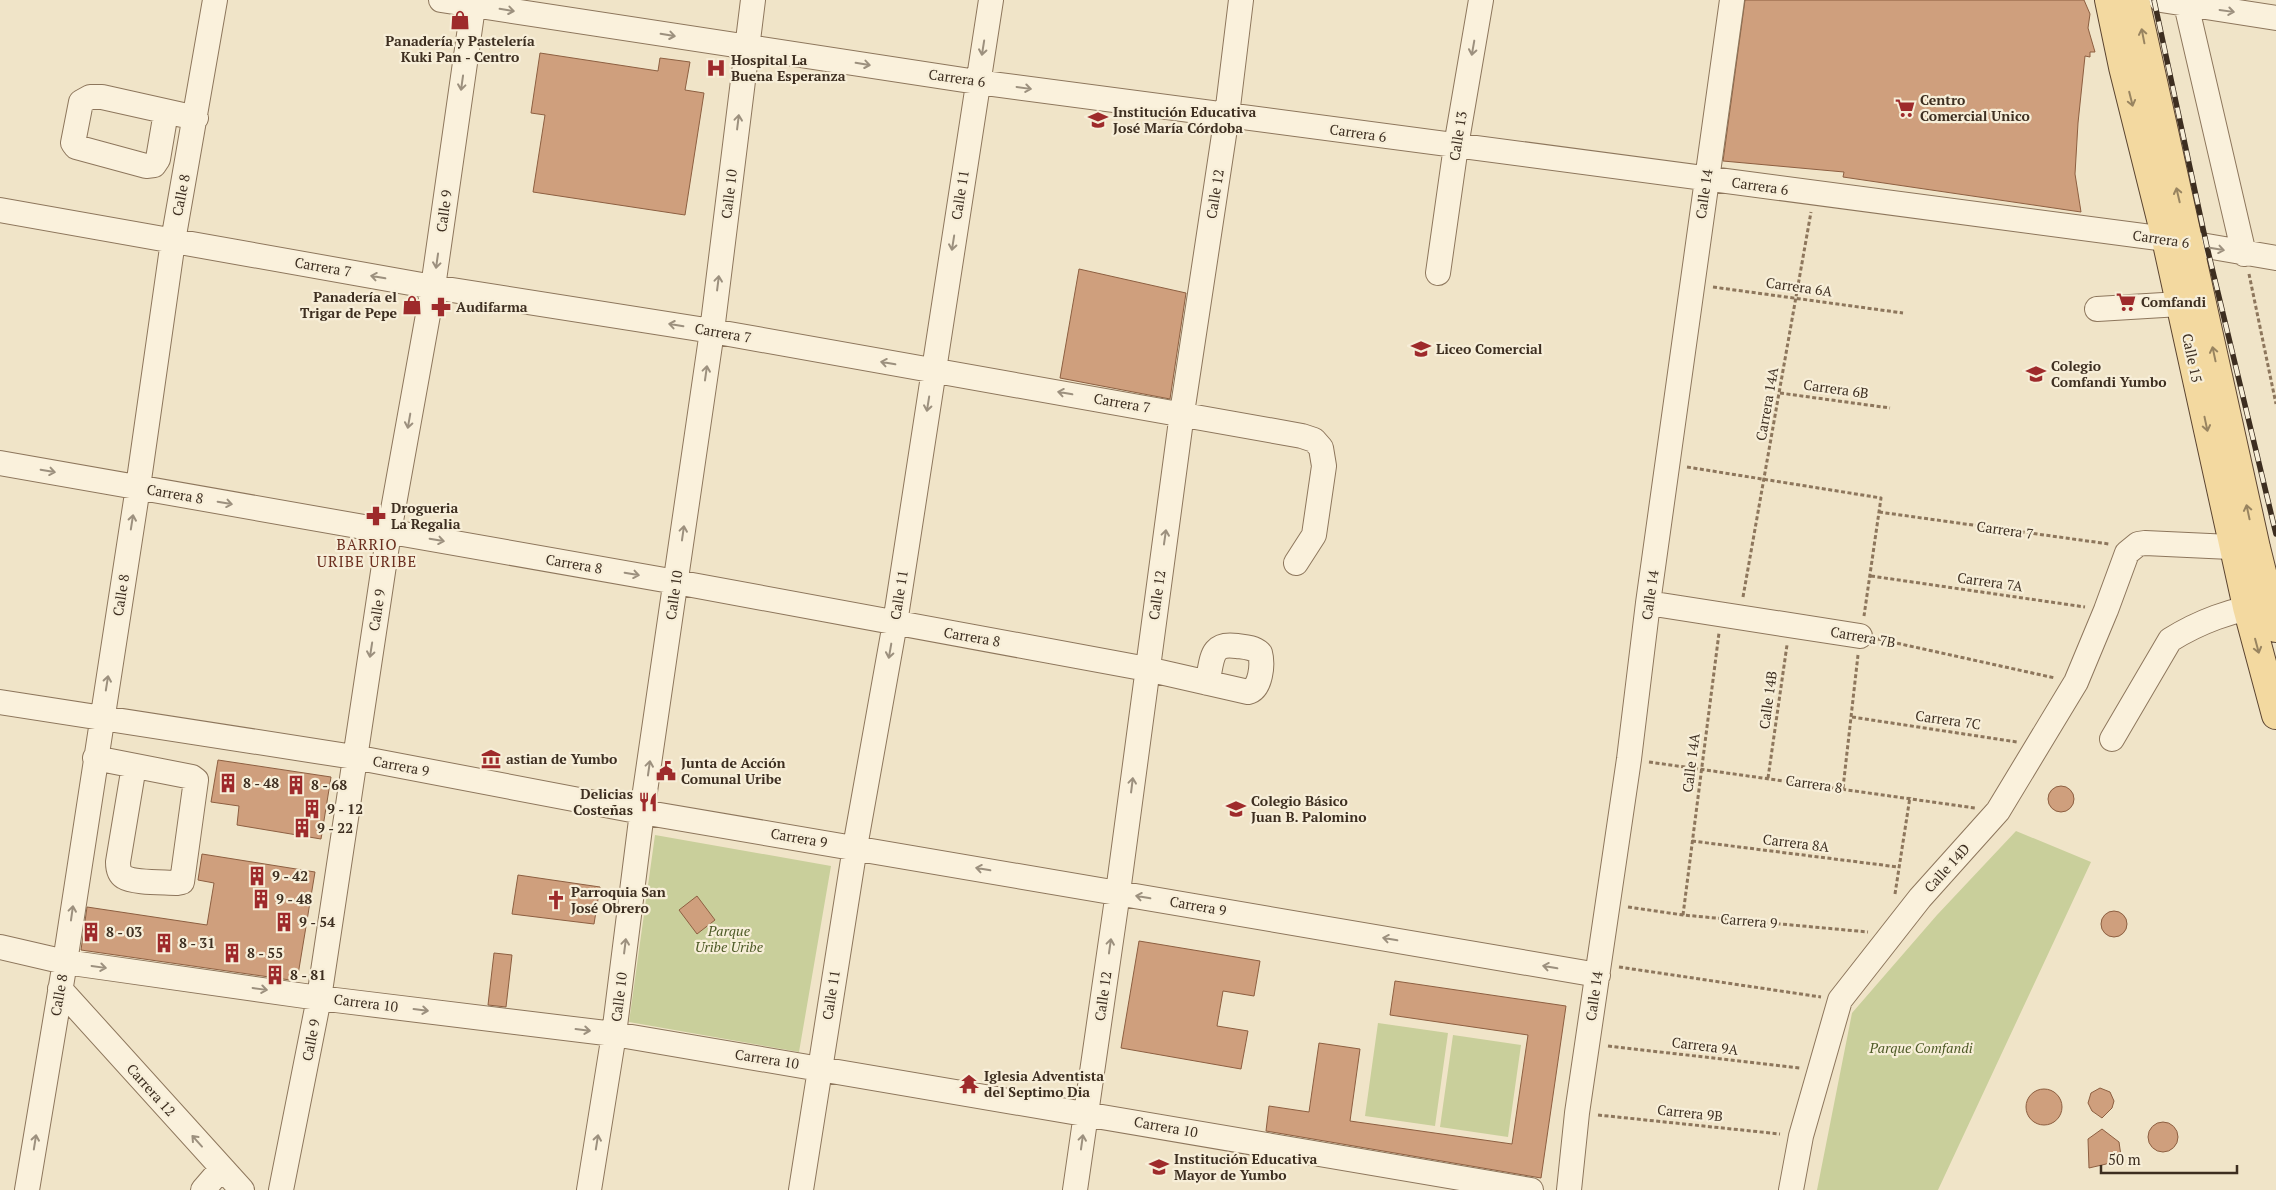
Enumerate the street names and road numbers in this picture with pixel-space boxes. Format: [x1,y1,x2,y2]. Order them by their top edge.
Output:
street label: Carrera 6 [927,64,987,91]
street label: Calle 13 [1444,110,1471,162]
street label: Carrera 6 [1328,119,1388,146]
street label: Calle 14 [1691,167,1716,220]
street label: Calle 10 [716,168,741,220]
street label: Calle 12 [1201,168,1228,220]
street label: Calle 11 [946,169,973,221]
street label: Calle 8 [167,172,194,218]
street label: Carrera 6 [1730,172,1790,199]
street label: Calle 9 [431,189,456,233]
street label: Carrera 6 [2131,225,2191,252]
street label: Carrera 7 [293,252,353,281]
street label: Carrera 6A [1765,272,1834,301]
street label: Carrera 7 [693,318,753,347]
street label: Calle 15 [2178,332,2207,384]
street label: Carrera 14A [1751,365,1782,442]
street label: Carrera 6B [1802,375,1870,402]
street label: Carrera 7 [1092,388,1152,417]
street label: Carrera 8 [145,479,205,508]
street label: Carrera 7 [1975,516,2035,543]
street label: Carrera 8 [544,549,604,578]
street label: Calle 14 [1637,568,1662,621]
street label: Carrera 7A [1956,568,2024,596]
street label: Calle 10 [661,569,686,621]
street label: Calle 11 [885,569,912,621]
street label: Calle 12 [1144,569,1169,621]
street label: Calle 8 [108,572,133,617]
street label: Calle 9 [364,587,389,632]
street label: Carrera 7B [1829,621,1897,652]
street label: Carrera 8 [942,622,1002,651]
street label: Calle 14B [1754,670,1781,730]
street label: Carrera 7C [1914,706,1982,733]
street label: Calle 14A [1677,732,1704,794]
street label: Carrera 9 [371,751,431,780]
street label: Carrera 8 [1784,770,1844,797]
street label: Carrera 9 [769,823,829,852]
street label: Carrera 8A [1762,829,1831,856]
street label: Calle 14D [1920,839,1974,896]
street label: Carrera 9 [1168,891,1228,920]
street label: Carrera 9 [1720,909,1778,932]
street label: Calle 11 [817,969,844,1021]
street label: Calle 14 [1581,969,1606,1022]
street label: Calle 12 [1090,970,1115,1022]
street label: Calle 10 [606,971,631,1023]
street label: Calle 8 [45,972,72,1017]
street label: Carrera 10 [333,989,399,1016]
street label: Calle 9 [297,1017,324,1063]
street label: Carrera 9A [1671,1032,1740,1059]
street label: Carrera 10 [734,1044,800,1073]
street label: Carrera 12 [123,1059,180,1120]
street label: Carrera 9B [1656,1100,1724,1125]
street label: Carrera 10 [1133,1112,1200,1141]

